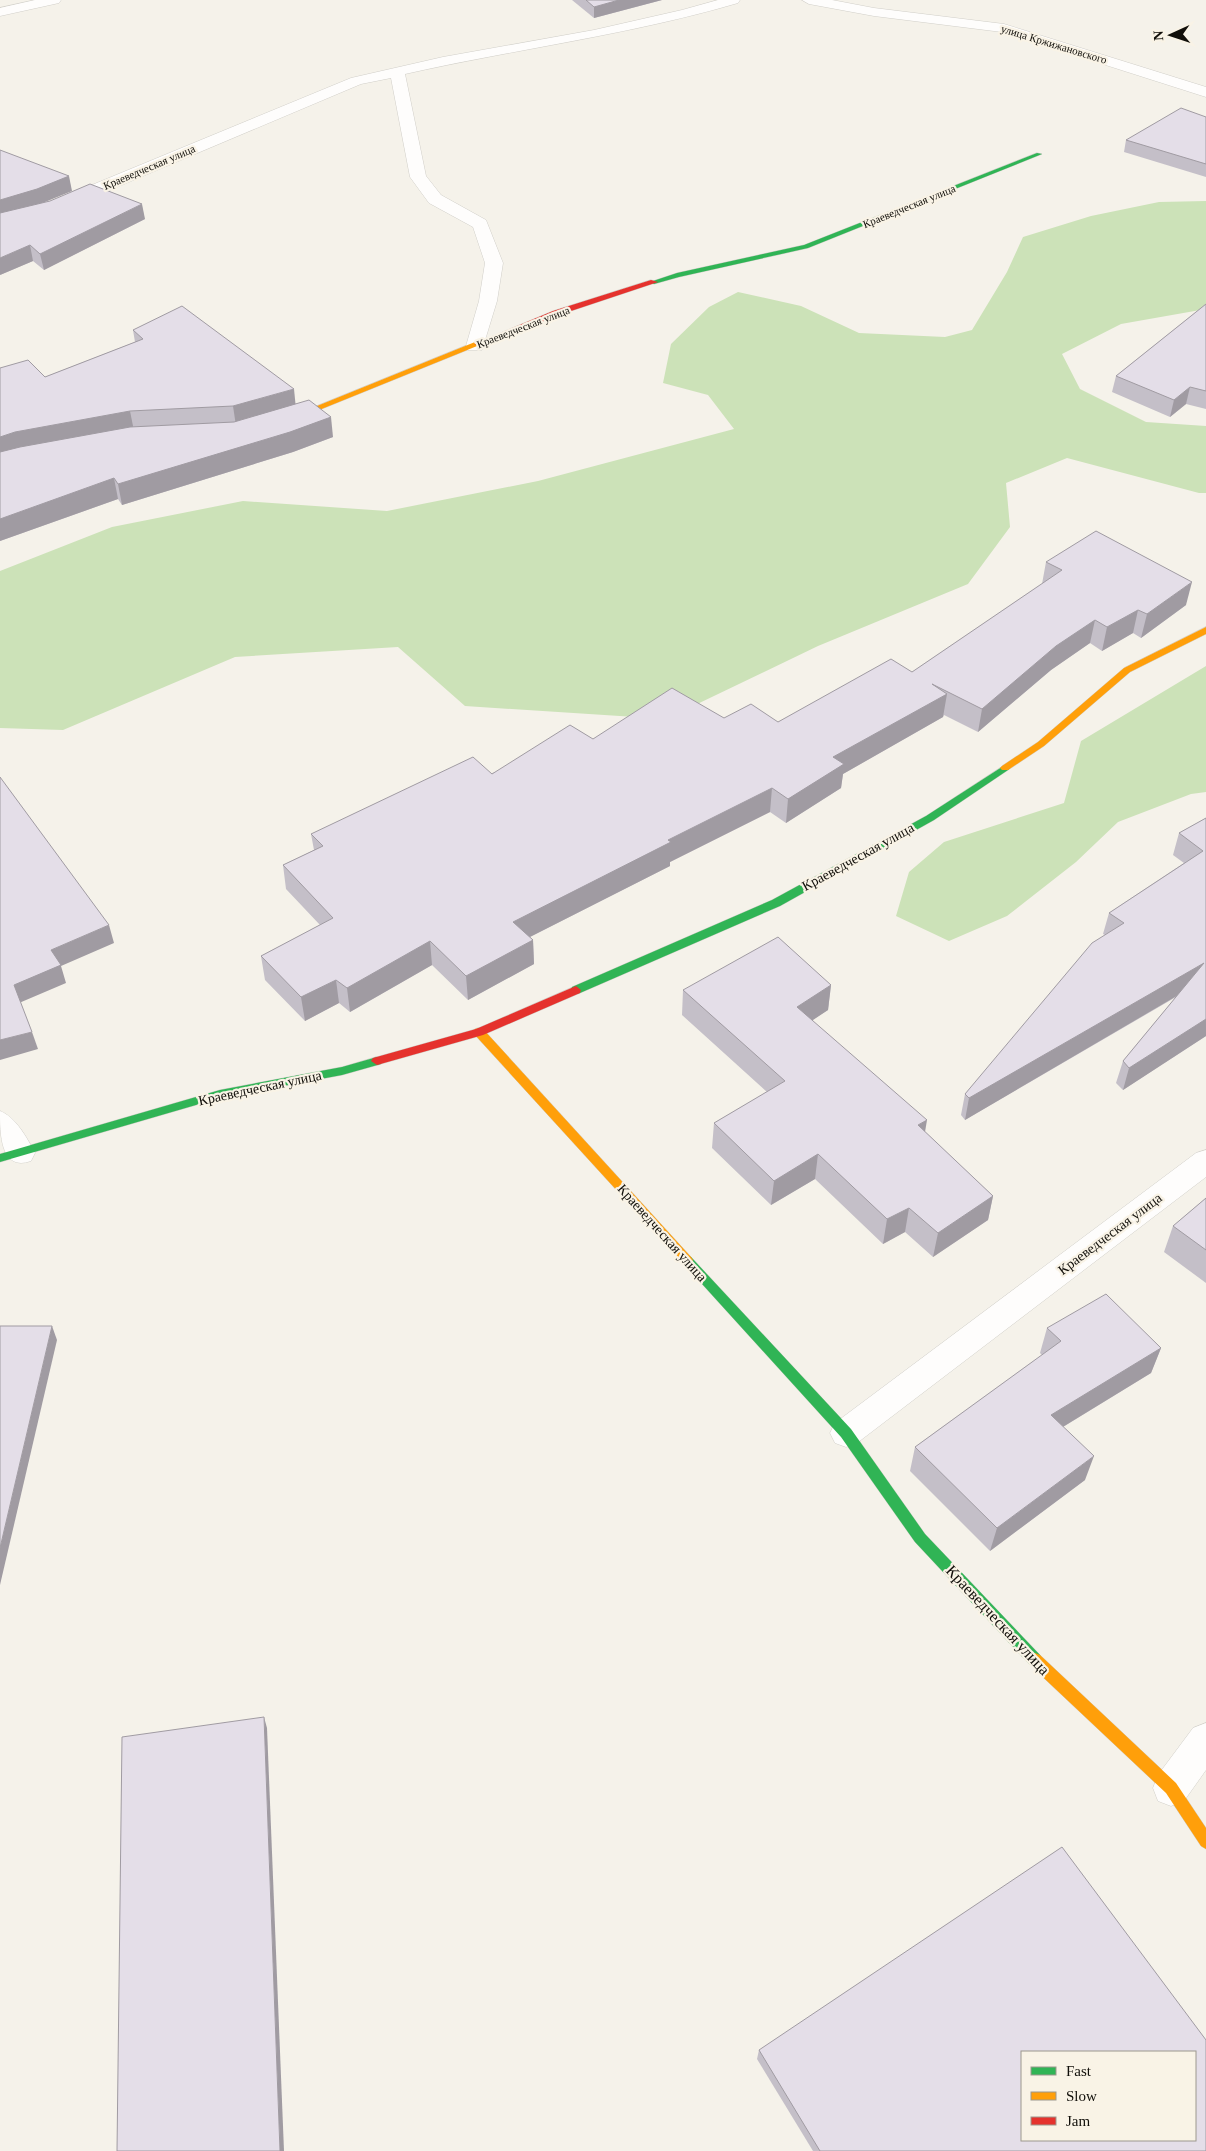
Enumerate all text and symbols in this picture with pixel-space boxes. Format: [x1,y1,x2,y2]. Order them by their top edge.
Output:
north arrow [1146,10,1196,60]
street label: улица Кржижановского [1000,22,1109,66]
text: N [1151,30,1166,41]
street label: Краеведческая улица [101,142,197,192]
street label: Краеведческая улица [861,182,957,230]
street label: Краеведческая улица [475,304,571,350]
street label: Краеведческая улица [799,820,917,894]
street label: Краеведческая улица [197,1067,324,1108]
street label: Краеведческая улица [614,1181,710,1285]
street label: Краеведческая улица [1055,1190,1165,1278]
street label: Краеведческая улица [942,1562,1053,1679]
legend [1021,2051,1196,2141]
text: Fast [1066,2063,1092,2079]
text: Slow [1066,2088,1097,2104]
text: Jam [1066,2113,1090,2129]

